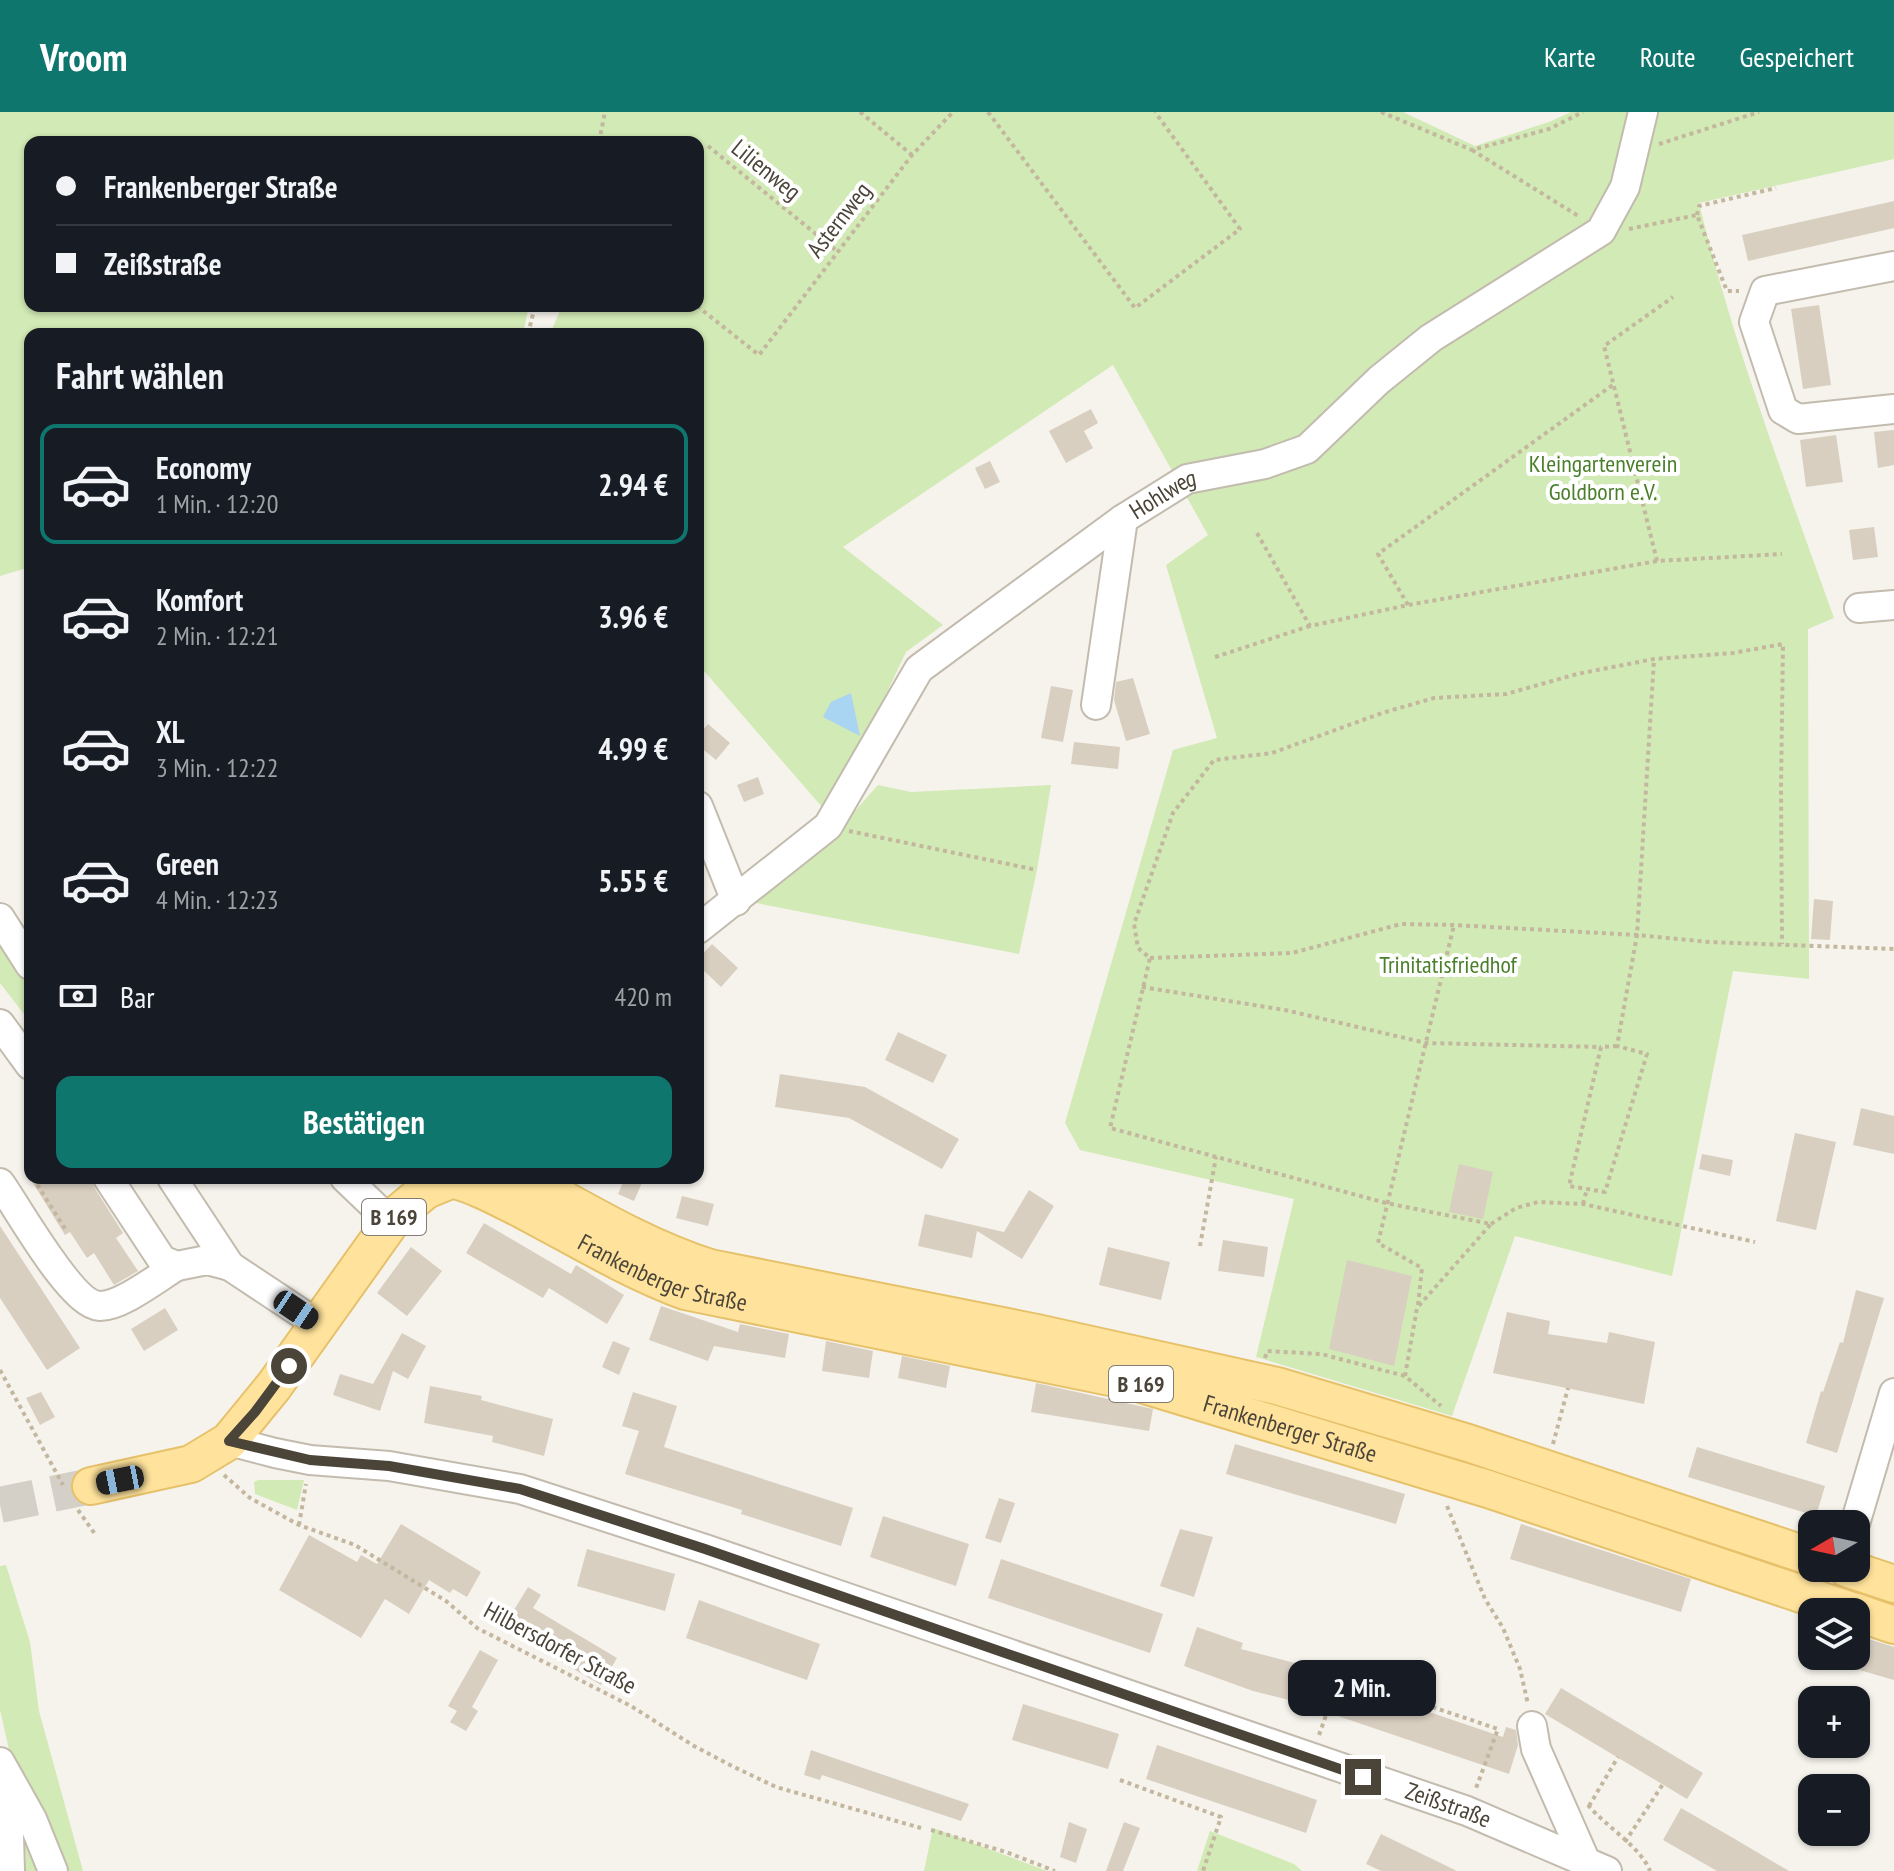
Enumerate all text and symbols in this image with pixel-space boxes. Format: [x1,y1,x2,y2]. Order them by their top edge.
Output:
text: Vroom [40,32,127,81]
text: Karte [1544,38,1596,75]
text: Route [1640,38,1695,75]
text: Gespeichert [1739,38,1854,75]
street label: Lilienweg [725,132,807,207]
text: Frankenberger Straße [104,167,338,206]
street label: Asternweg [800,176,878,263]
text: Zeißstraße [104,244,221,283]
text: Fahrt wählen [56,352,224,399]
icon: car [60,448,132,520]
text: Economy [156,448,251,487]
park label: Kleingartenverein Goldborn e.V. [1529,448,1677,507]
street label: Hohlweg [1124,462,1198,526]
text: 2.94 € [598,465,668,504]
text: 1 Min. · 12:20 [156,487,278,520]
icon: car [60,580,132,652]
text: Komfort [156,580,243,619]
text: 3.96 € [598,597,668,636]
text: 2 Min. · 12:21 [156,619,278,652]
icon: car [60,712,132,784]
text: XL [156,712,185,751]
text: 4.99 € [598,729,668,768]
text: 3 Min. · 12:22 [156,751,278,784]
icon: car [60,844,132,916]
text: Green [156,844,219,883]
text: 5.55 € [598,861,668,900]
text: 4 Min. · 12:23 [156,883,278,916]
park label: Trinitatisfriedhof [1379,949,1518,980]
icon: cash [56,974,100,1018]
text: Bar [120,977,154,1016]
text: 420 m [614,980,672,1013]
button: Bestätigen [56,1076,672,1168]
road number: B 169 [362,1199,426,1235]
street label: Frankenberger Straße [573,1227,750,1318]
car [269,1287,323,1333]
route start [271,1348,307,1384]
road number: B 169 [1109,1366,1173,1402]
street label: Frankenberger Straße [1200,1388,1381,1469]
car [94,1464,146,1496]
north arrow [1798,1510,1870,1582]
map controls [1798,1510,1870,1846]
street label: Hilbersdorfer Straße [479,1594,642,1701]
button: layers [1798,1598,1870,1670]
callout: 2 Min. [1289,1661,1437,1717]
text: 2 Min. [1333,1671,1391,1704]
button: + [1798,1686,1870,1758]
route end [1345,1759,1381,1795]
button: − [1798,1774,1870,1846]
street label: Zeißstraße [1401,1775,1496,1835]

